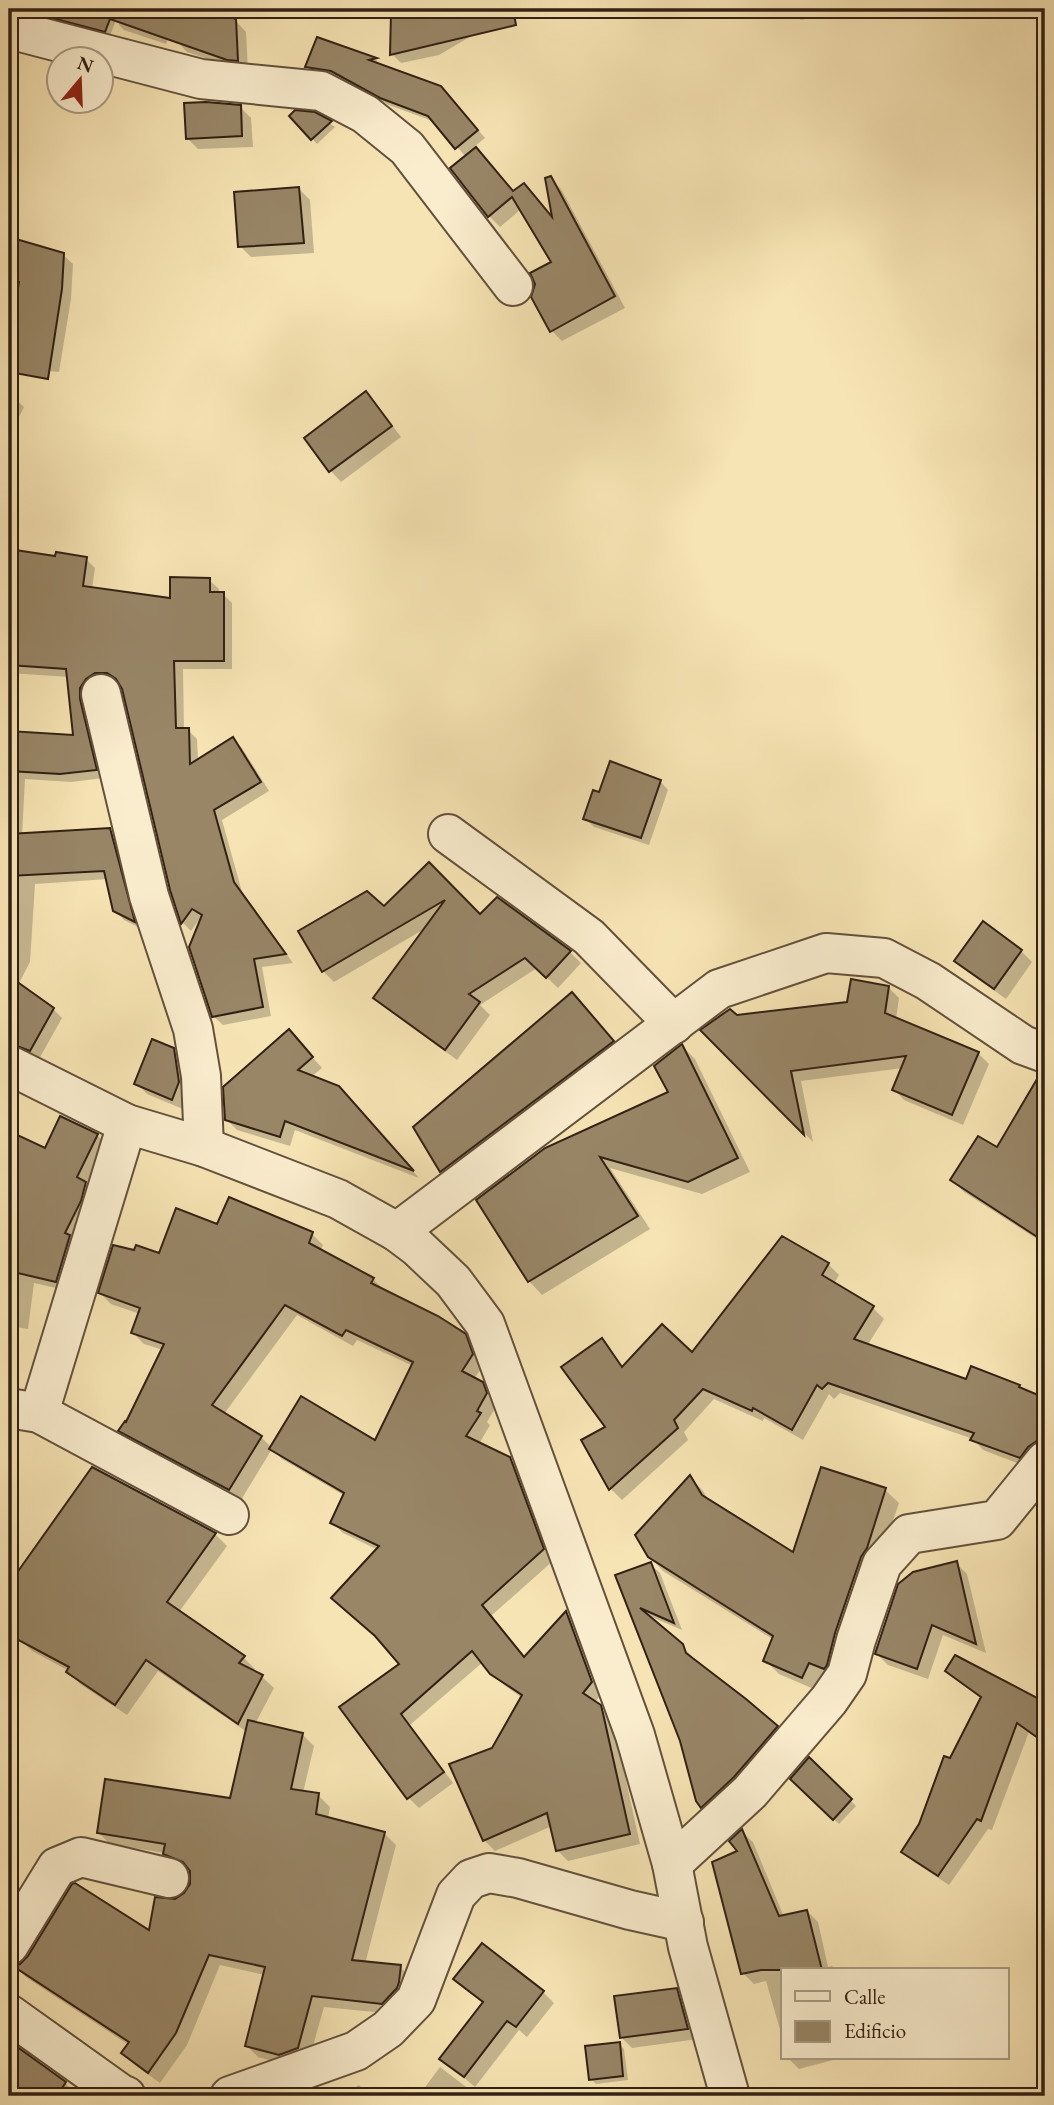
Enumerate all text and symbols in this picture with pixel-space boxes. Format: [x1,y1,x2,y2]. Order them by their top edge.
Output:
north arrow [46,46,116,116]
text: N [74,50,97,79]
legend [781,1968,1009,2060]
text: Calle [844,1983,886,2010]
text: Edificio [844,2017,906,2044]

